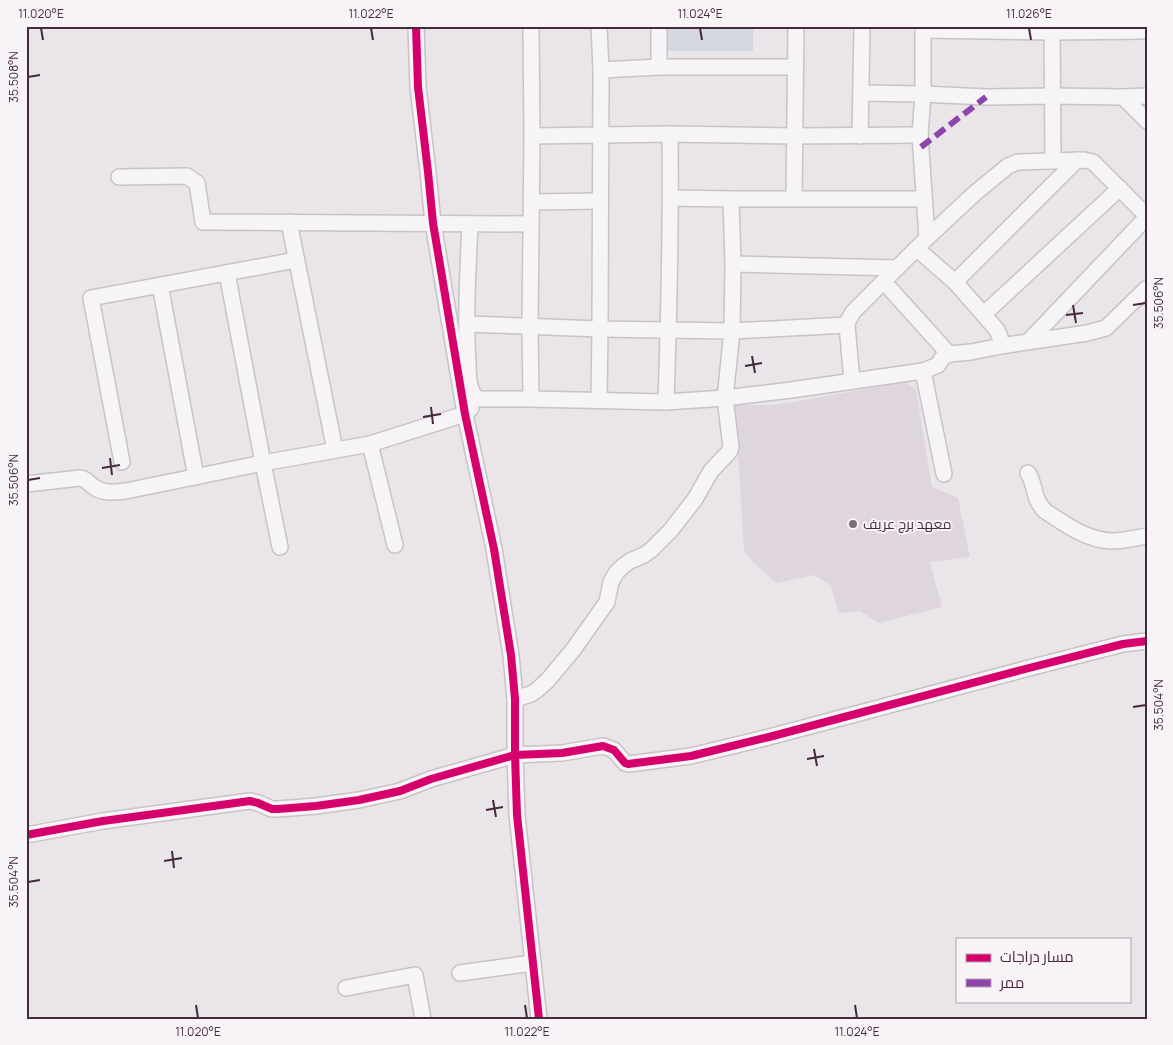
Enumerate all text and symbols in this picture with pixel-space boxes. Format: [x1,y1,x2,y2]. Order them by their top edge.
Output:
text: 11.020°E [18,5,64,22]
text: 11.022°E [348,5,394,22]
text: 11.024°E [677,5,723,22]
text: 11.026°E [1006,5,1052,22]
text: 35.508°N [5,51,22,103]
text: 35.506°N [1150,277,1167,329]
text: 35.506°N [5,454,22,506]
place label: معهد برج عريف [863,514,951,533]
marker: معهد برج عريف [847,518,859,530]
text: 35.504°N [1150,679,1167,731]
text: 35.504°N [5,856,22,908]
legend [956,938,1130,1002]
text: مسار دراجات [1000,946,1074,967]
text: ممر [999,972,1024,993]
text: 11.020°E [175,1023,221,1040]
text: 11.022°E [504,1023,550,1040]
text: 11.024°E [834,1023,880,1040]

